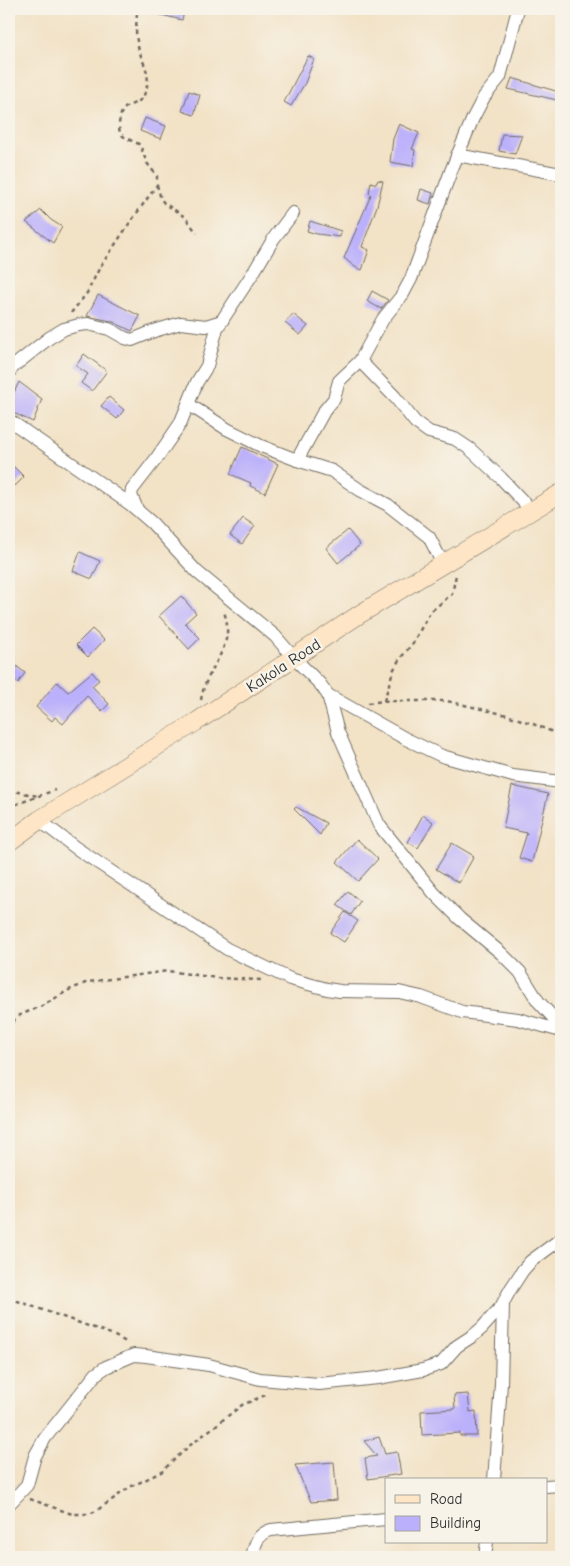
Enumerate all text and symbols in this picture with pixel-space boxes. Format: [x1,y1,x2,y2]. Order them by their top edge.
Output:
street label: Kakola Road [243,635,324,696]
legend [385,1478,548,1544]
text: Road [430,1490,462,1508]
text: Building [430,1514,481,1532]

